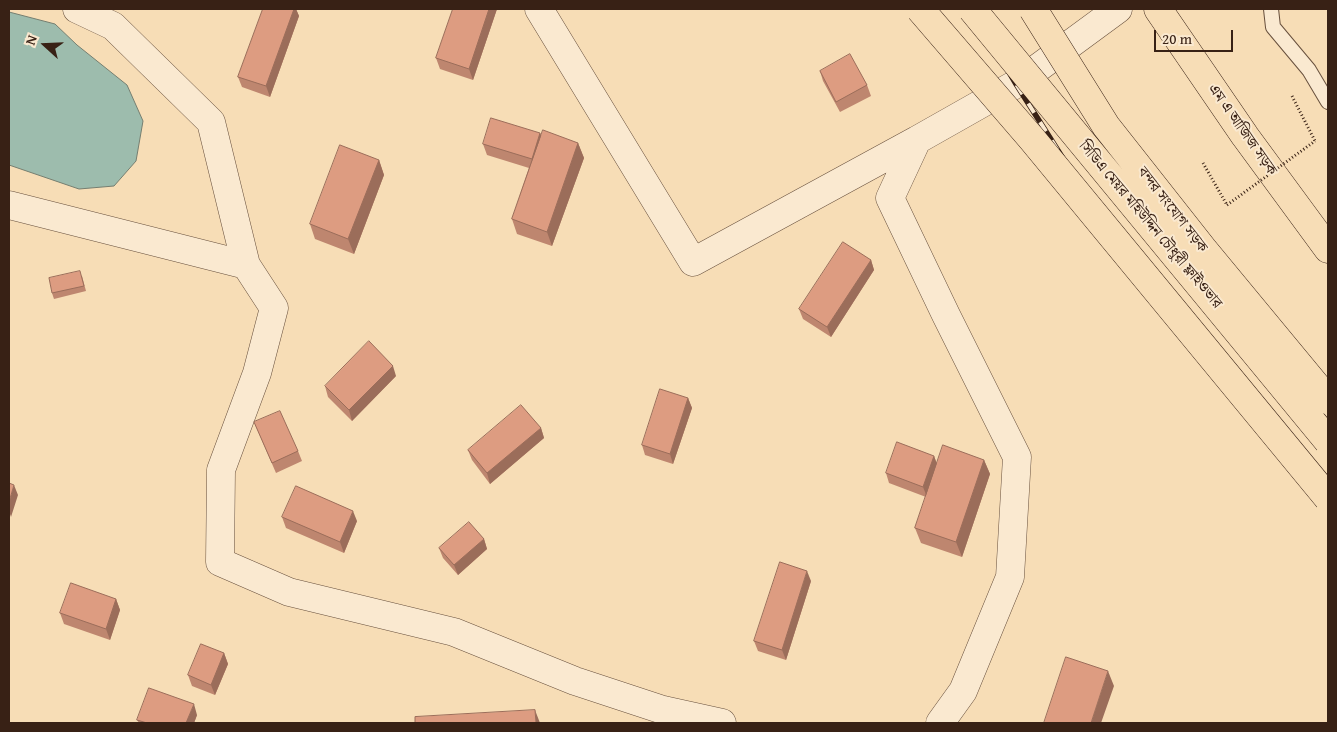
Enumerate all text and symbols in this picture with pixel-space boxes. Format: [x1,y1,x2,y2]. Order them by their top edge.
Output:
north arrow [20,20,70,70]
scale bar [1157,20,1236,52]
text: 20 m [1162,28,1192,49]
text: N [20,32,42,48]
street label: এম এ আজিজ সড়ক [1204,81,1280,179]
street label: সিডিএ মেয়র মহিউদ্দিন চৌধুরী ফ্লাইওভার [1075,138,1225,312]
street label: বন্দর সংযোগ সড়ক [1133,164,1211,256]

